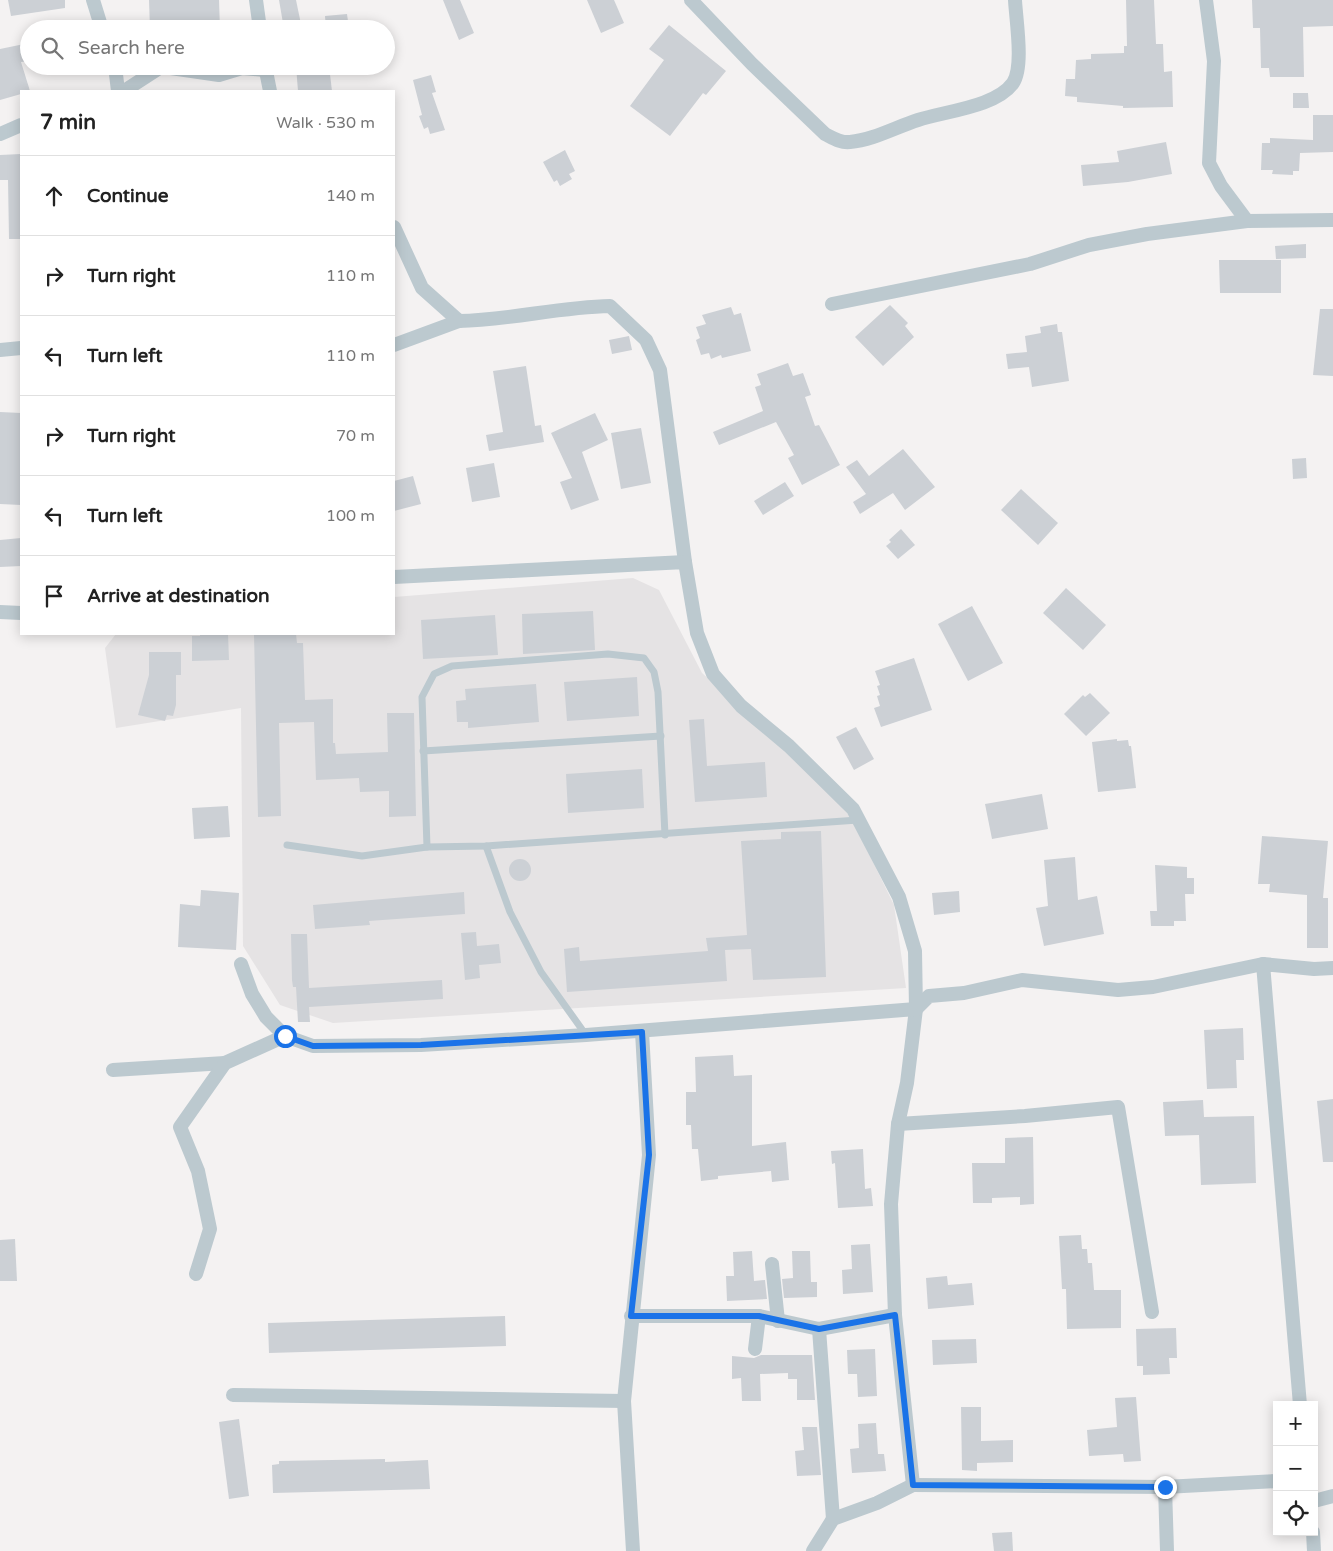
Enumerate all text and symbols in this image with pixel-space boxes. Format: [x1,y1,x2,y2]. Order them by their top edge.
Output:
search box [20,20,395,75]
icon: search [38,34,66,62]
text: Search here [78,37,185,59]
text: 7 min [40,110,96,135]
text: Walk · 530 m [276,113,375,133]
icon: ahead [40,182,68,210]
text: Continue [87,185,169,207]
text: 140 m [326,186,375,206]
icon: right [40,262,68,290]
text: Turn right [87,265,175,287]
text: 110 m [326,266,375,286]
icon: left [40,342,68,370]
text: Turn left [87,345,163,367]
text: 110 m [326,346,375,366]
icon: right [40,422,68,450]
text: Turn right [87,425,175,447]
text: 70 m [336,426,375,446]
icon: left [40,502,68,530]
text: Turn left [87,505,163,527]
text: 100 m [326,506,375,526]
icon: arrive [40,582,68,610]
text: Arrive at destination [87,585,270,607]
route start [274,1025,297,1048]
map controls [1273,1401,1318,1536]
button: + [1273,1401,1318,1446]
button: − [1273,1446,1318,1491]
route end [1154,1476,1177,1499]
button: locate [1273,1491,1318,1536]

